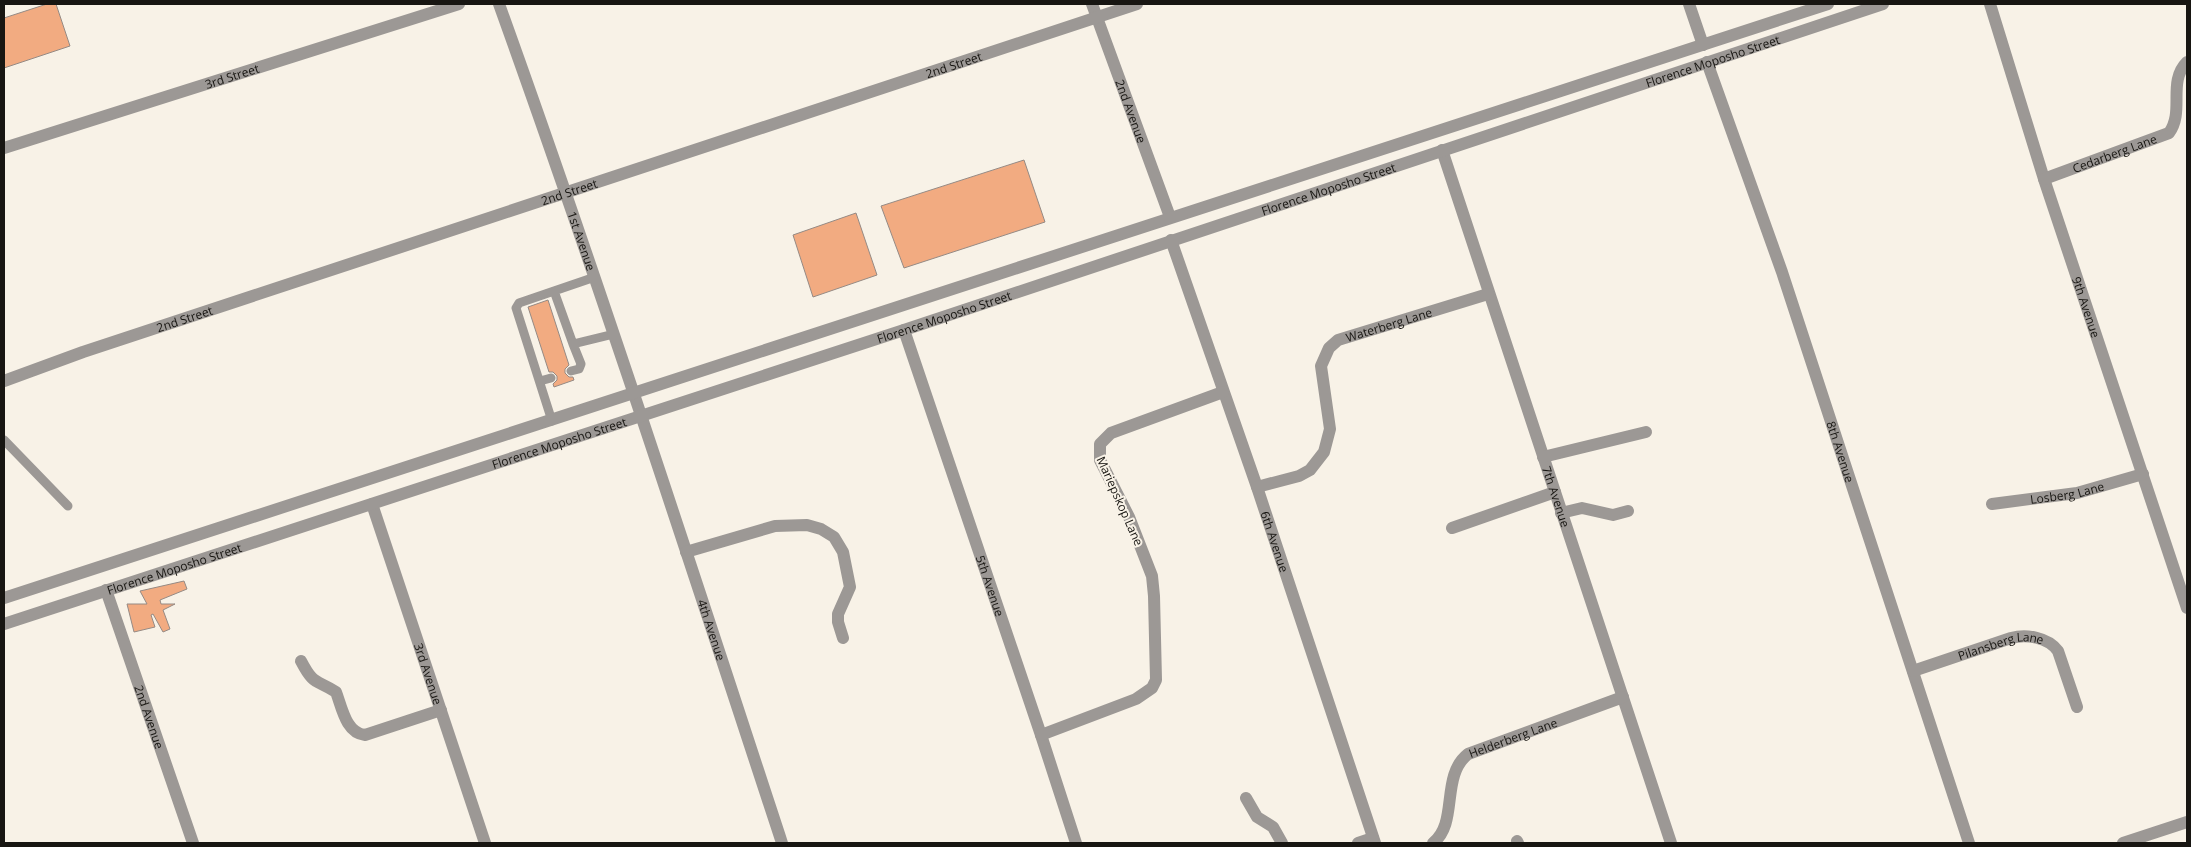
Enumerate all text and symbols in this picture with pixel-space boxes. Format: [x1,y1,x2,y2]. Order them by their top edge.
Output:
street label: Florence Moposho Street [1643,30,1782,91]
street label: 2nd Street [923,47,984,82]
street label: 3rd Street [203,59,261,92]
street label: 2nd Avenue [1112,77,1151,145]
street label: Cedarberg Lane [2070,130,2159,176]
street label: Florence Moposho Street [1259,158,1398,219]
street label: 2nd Street [539,174,599,209]
street label: 1st Avenue [564,209,600,273]
street label: 9th Avenue [2069,274,2105,340]
street label: Florence Moposho Street [875,286,1013,347]
street label: 2nd Street [154,301,215,336]
street label: Waterberg Lane [1344,303,1434,346]
street label: Florence Moposho Street [490,413,629,473]
street label: 8th Avenue [1823,419,1859,485]
street label: Mariepskop Lane [1093,454,1147,549]
street label: 7th Avenue [1538,464,1575,530]
street label: Losberg Lane [2029,477,2106,507]
street label: 6th Avenue [1257,509,1293,575]
street label: Florence Moposho Street [105,538,244,598]
street label: 5th Avenue [972,553,1009,619]
street label: 4th Avenue [694,597,730,663]
street label: Pilansberg Lane [1955,628,2046,664]
street label: 3rd Avenue [410,641,447,707]
street label: 2nd Avenue [131,683,169,751]
street label: Helderberg Lane [1466,713,1560,762]

